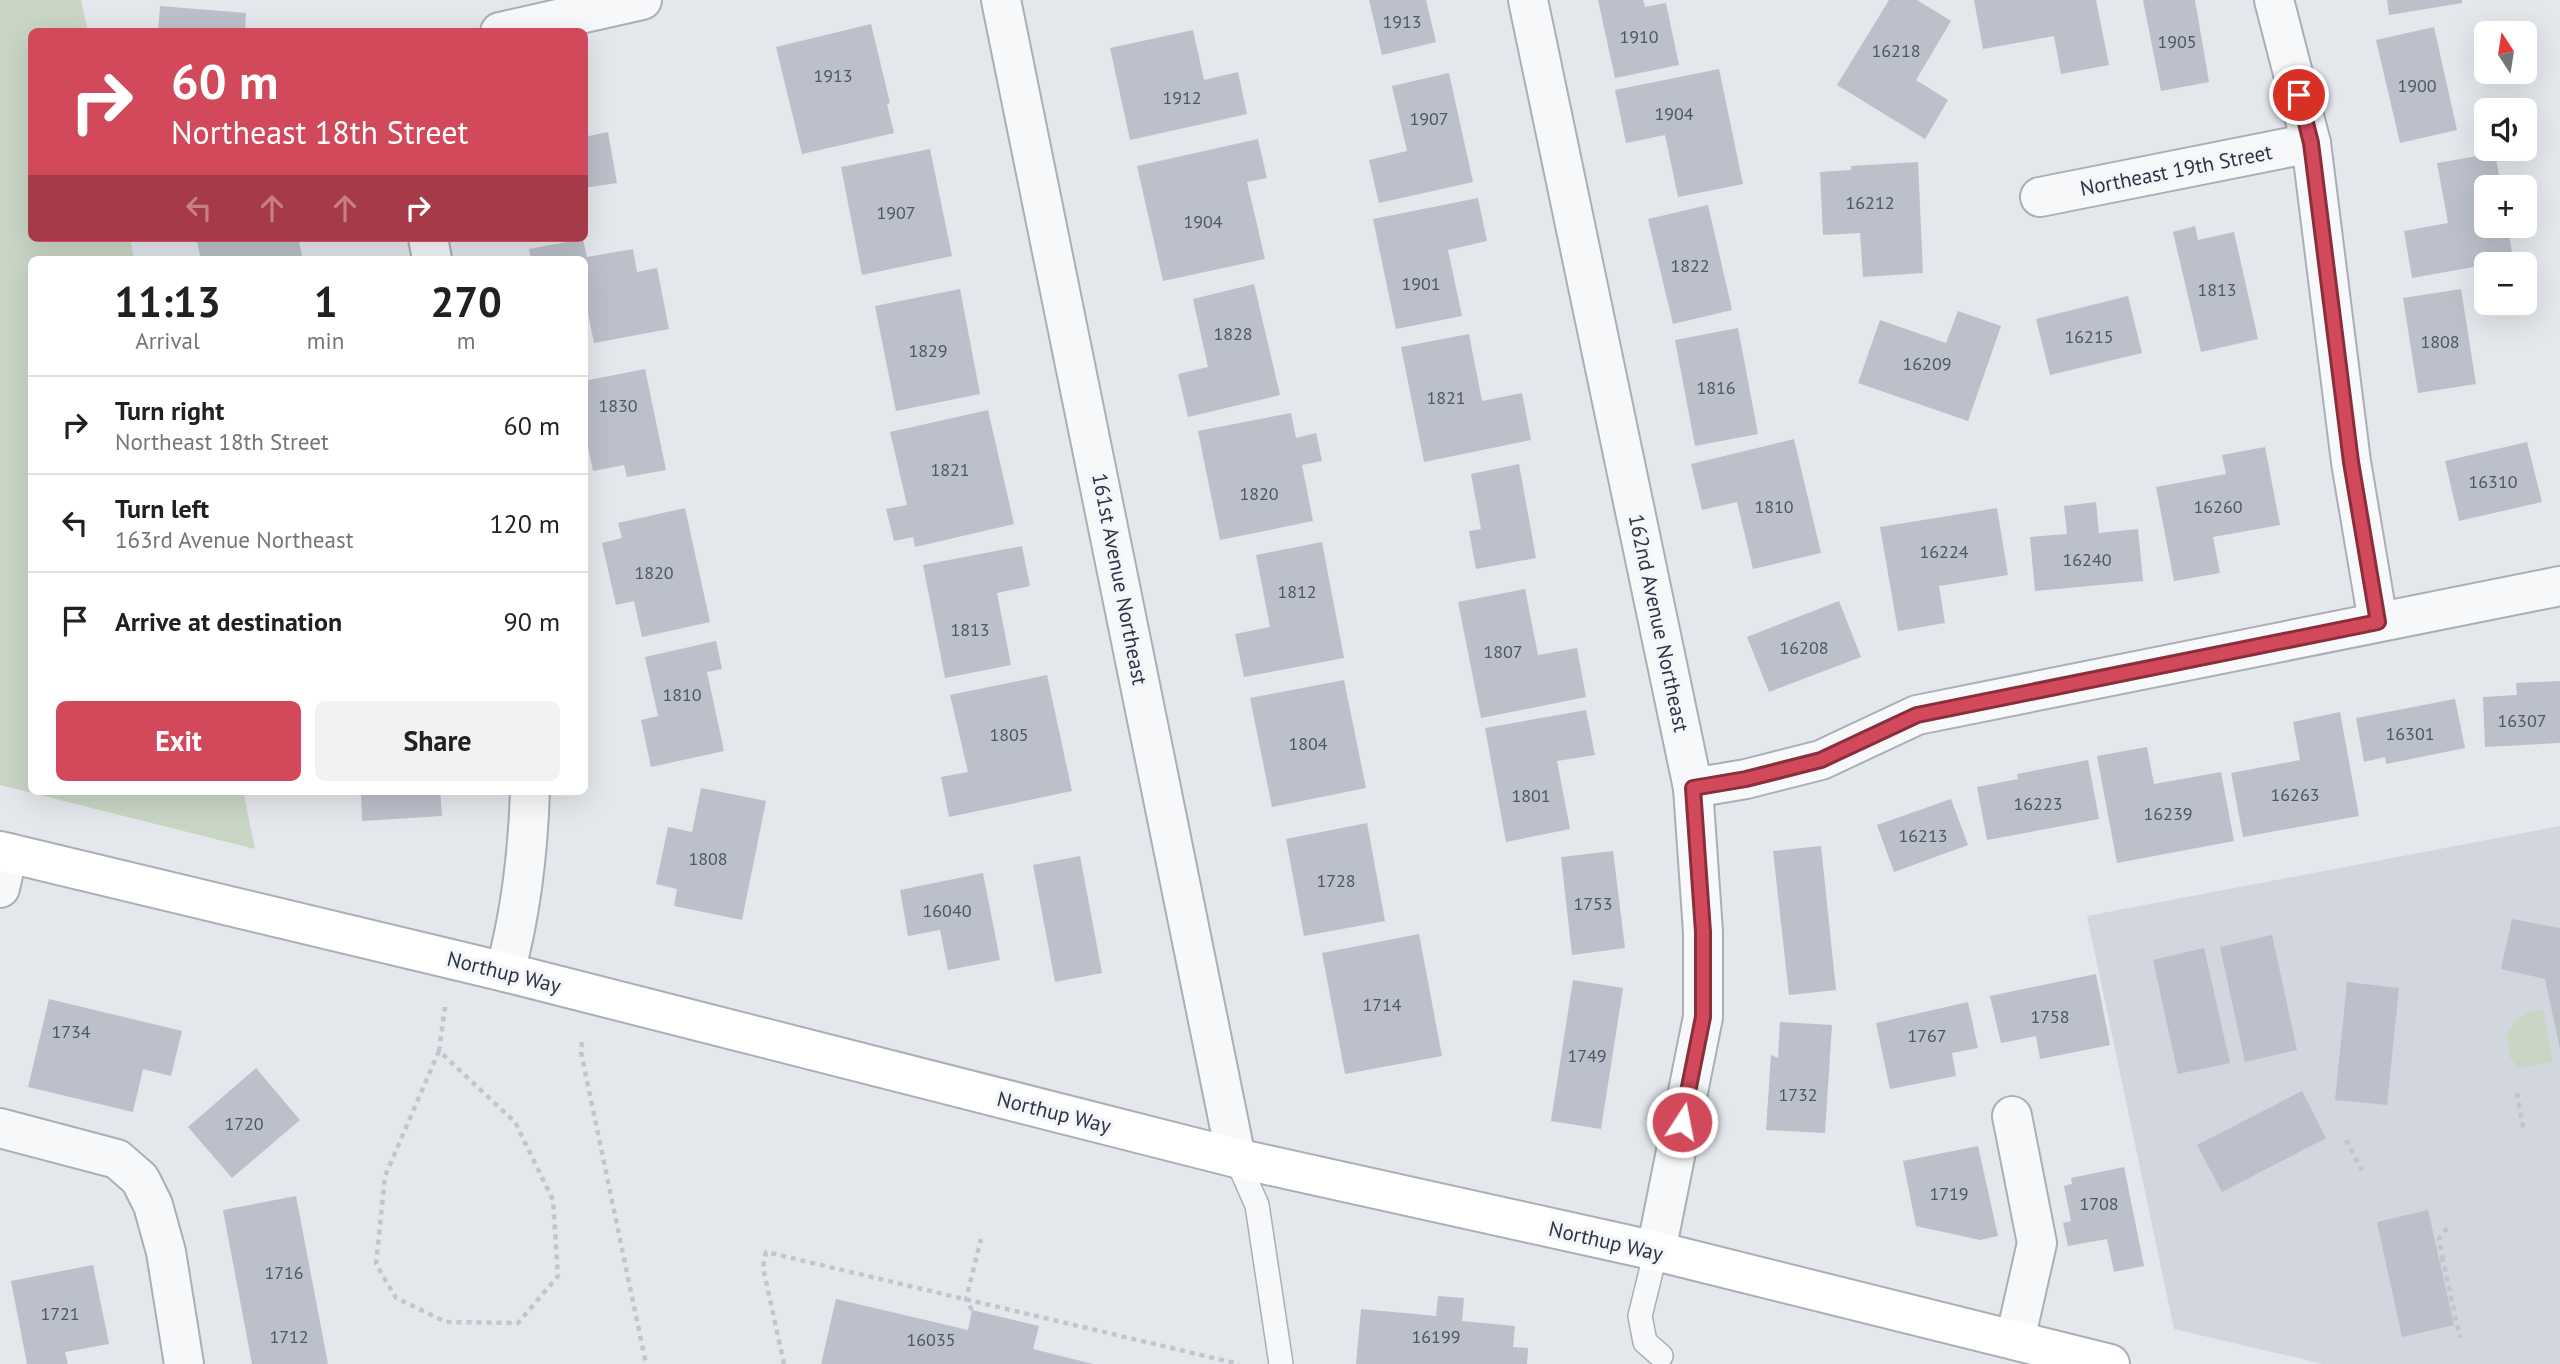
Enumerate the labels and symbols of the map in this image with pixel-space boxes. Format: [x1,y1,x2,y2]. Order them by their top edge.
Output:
house number: 1913 [1382,10,1422,33]
north arrow [2474,21,2538,84]
house number: 1910 [1619,25,1659,48]
house number: 1905 [2157,30,2197,53]
house number: 16218 [1871,39,1921,62]
house number: 1913 [813,64,853,87]
pin [2269,65,2329,125]
house number: 1900 [2397,74,2437,97]
house number: 1912 [1162,86,1202,109]
house number: 1904 [1654,102,1694,125]
house number: 1907 [1409,107,1449,130]
street label: Northeast 19th Street [2078,138,2274,202]
house number: 16212 [1845,191,1895,214]
house number: 1907 [876,201,916,224]
house number: 1904 [1183,210,1223,233]
house number: 1822 [1670,254,1710,277]
house number: 1901 [1401,272,1441,295]
house number: 1813 [2197,278,2237,301]
house number: 1828 [1213,322,1253,345]
house number: 16215 [2064,325,2114,348]
house number: 1808 [2420,330,2460,353]
house number: 1829 [908,339,948,362]
house number: 16209 [1902,352,1952,375]
house number: 1816 [1696,376,1736,399]
house number: 1821 [1426,386,1466,409]
house number: 1830 [598,394,638,417]
house number: 1821 [930,458,970,481]
house number: 16310 [2468,470,2518,493]
street label: 161st Avenue Northeast [1086,471,1154,687]
house number: 1820 [1239,482,1279,505]
house number: 1810 [1754,495,1794,518]
house number: 16260 [2193,495,2243,518]
street label: 162nd Avenue Northeast [1623,512,1695,734]
house number: 16224 [1919,540,1969,563]
house number: 16240 [2062,548,2112,571]
house number: 1820 [634,561,674,584]
house number: 1812 [1277,580,1317,603]
house number: 1813 [950,618,990,641]
house number: 16208 [1779,636,1829,659]
house number: 1807 [1483,640,1523,663]
house number: 1810 [662,683,702,706]
house number: 16307 [2497,709,2547,732]
house number: 16301 [2385,722,2435,745]
house number: 1805 [989,723,1029,746]
house number: 1804 [1288,732,1328,755]
house number: 16263 [2270,783,2320,806]
house number: 1801 [1511,784,1551,807]
house number: 16223 [2013,792,2063,815]
house number: 16239 [2143,802,2193,825]
house number: 16213 [1898,824,1948,847]
house number: 1808 [688,847,728,870]
house number: 1728 [1316,869,1356,892]
house number: 1753 [1573,892,1613,915]
house number: 16040 [922,899,972,922]
street label: Northup Way [444,945,564,999]
house number: 1714 [1362,993,1402,1016]
house number: 1758 [2030,1005,2070,1028]
house number: 1734 [51,1020,91,1043]
house number: 1767 [1907,1024,1947,1047]
house number: 1749 [1567,1044,1607,1067]
house number: 1732 [1778,1083,1818,1106]
street label: Northup Way [994,1085,1114,1139]
position arrow [1645,1085,1719,1159]
house number: 1720 [224,1112,264,1135]
house number: 1719 [1929,1182,1969,1205]
house number: 1708 [2079,1192,2119,1215]
street label: Northup Way [1546,1215,1666,1267]
house number: 1716 [264,1261,304,1284]
house number: 1721 [40,1302,80,1325]
house number: 1712 [269,1325,309,1348]
house number: 16199 [1411,1325,1461,1348]
house number: 16035 [906,1328,956,1351]

